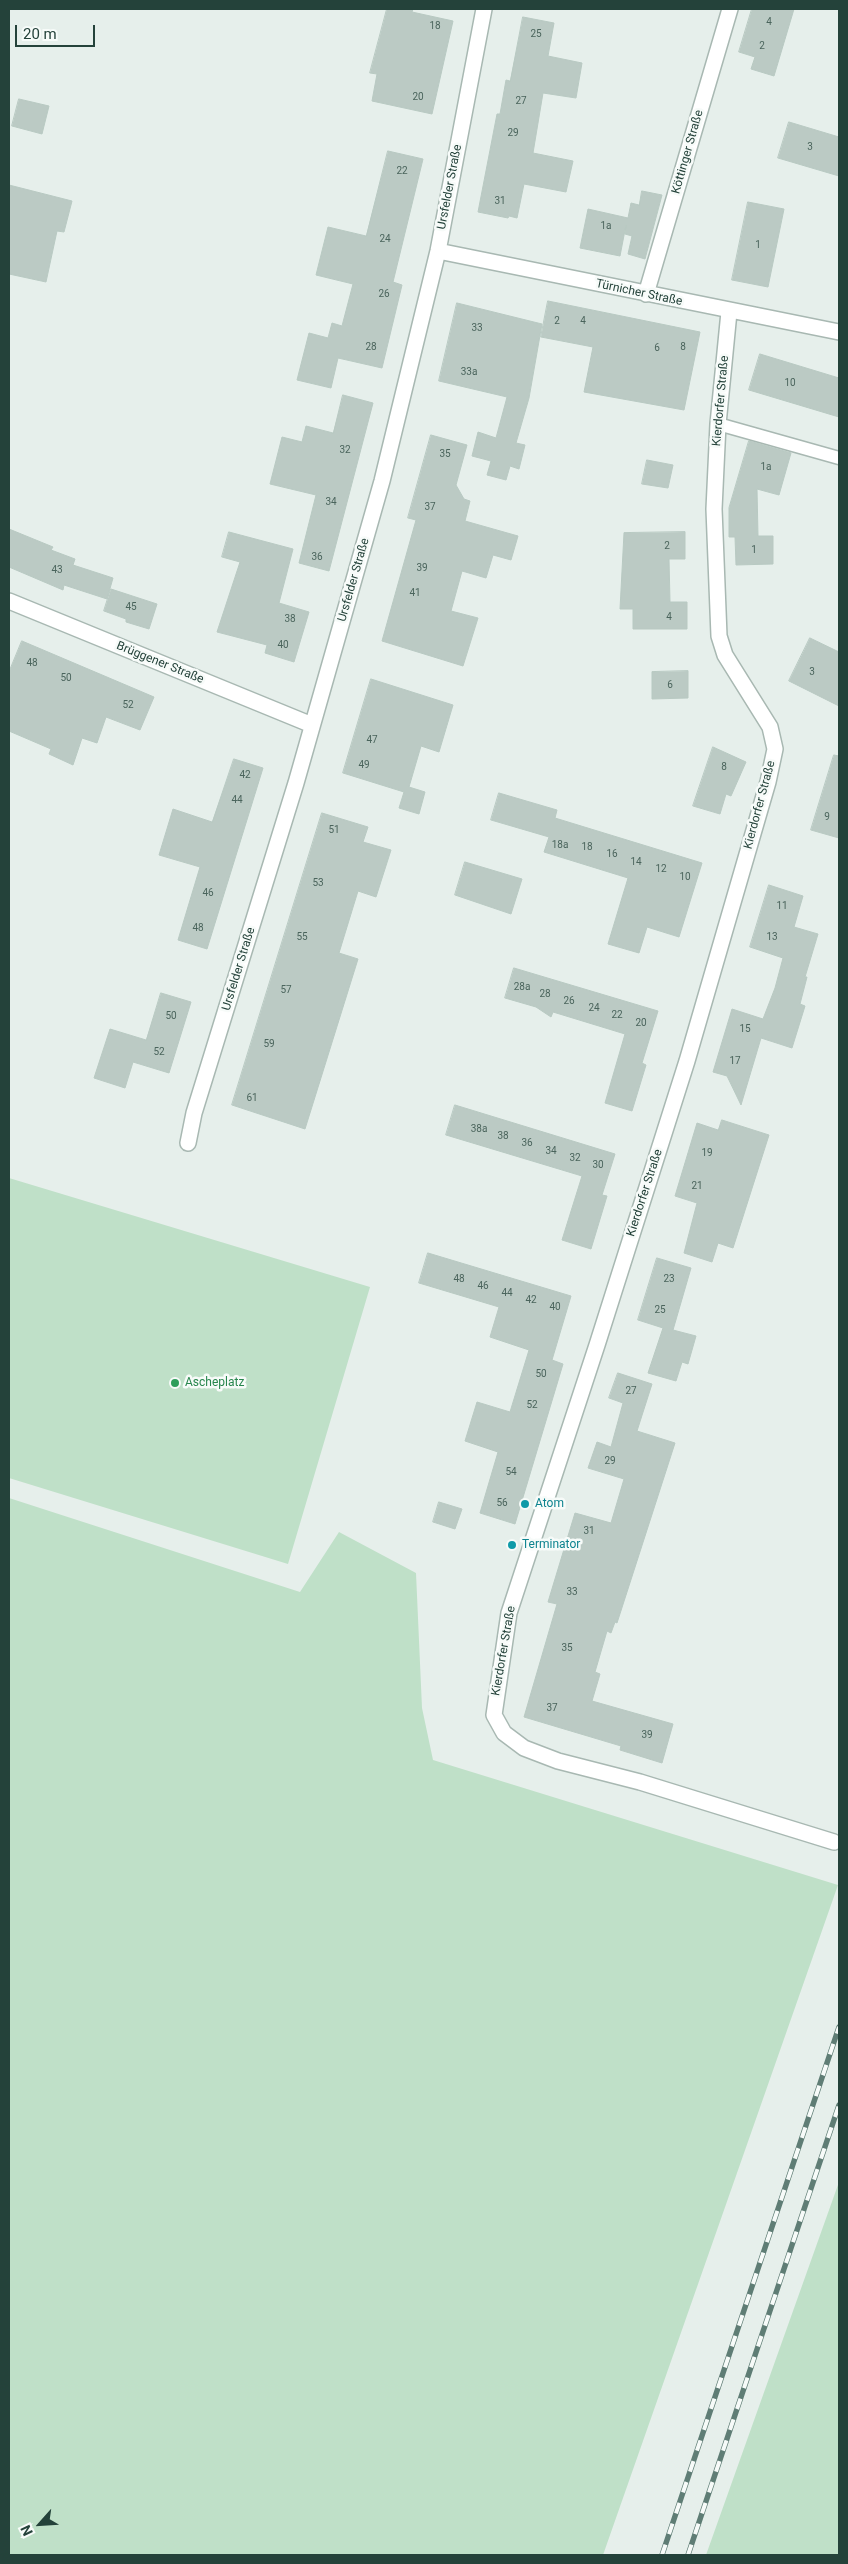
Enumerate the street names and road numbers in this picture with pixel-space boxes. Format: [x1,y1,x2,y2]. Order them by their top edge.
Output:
street label: Köttinger Straße [669,108,707,196]
street label: Ursfelder Straße [435,143,465,231]
street label: Türnicher Straße [594,277,684,309]
street label: Kierdorfer Straße [710,355,732,447]
street label: Ursfelder Straße [335,536,373,624]
street label: Brüggener Straße [114,639,206,687]
street label: Kierdorfer Straße [741,759,779,851]
street label: Ursfelder Straße [219,926,259,1012]
street label: Kierdorfer Straße [624,1148,666,1238]
street label: Kierdorfer Straße [489,1605,519,1697]

